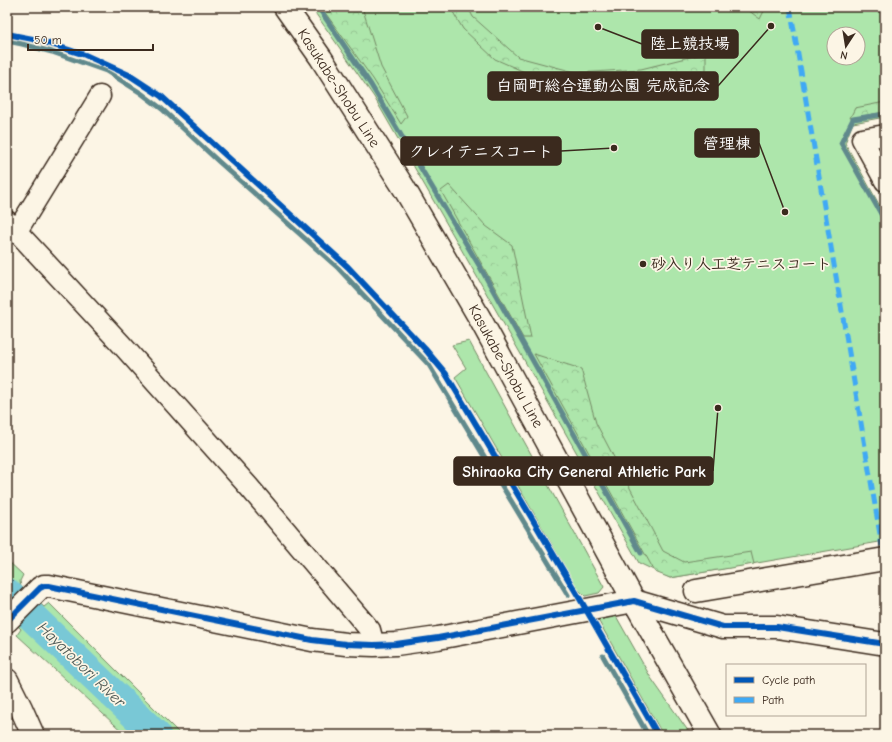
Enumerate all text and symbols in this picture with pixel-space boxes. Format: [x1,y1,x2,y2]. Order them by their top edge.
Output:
street label: Kasukabe-Shobu Line [294,25,384,151]
scale bar [28,26,153,52]
north arrow [826,26,866,66]
callout: 陸上競技場 [642,30,738,58]
text: 50 m [34,33,62,47]
text: 陸上競技場 [650,35,730,53]
text: N [839,48,849,62]
callout: 白岡町総合運動公園 完成記念 [488,72,718,100]
text: 白岡町総合運動公園 完成記念 [496,77,710,95]
callout: 管理棟 [695,129,759,157]
text: 管理棟 [703,135,752,153]
callout: クレイテニスコート [401,137,561,165]
text: クレイテニスコート [409,143,553,161]
place label: 砂入り人工芝テニスコート [651,255,831,273]
marker: 砂入り人工芝テニスコート [638,259,648,269]
street label: Kasukabe-Shobu Line [465,301,548,431]
callout: Shiraoka City General Athletic Park [454,457,713,485]
text: Shiraoka City General Athletic Park [462,463,706,481]
water label: Hayatobori River [34,618,129,712]
legend [726,664,866,716]
text: Cycle path [762,673,815,687]
text: Path [762,693,784,707]

